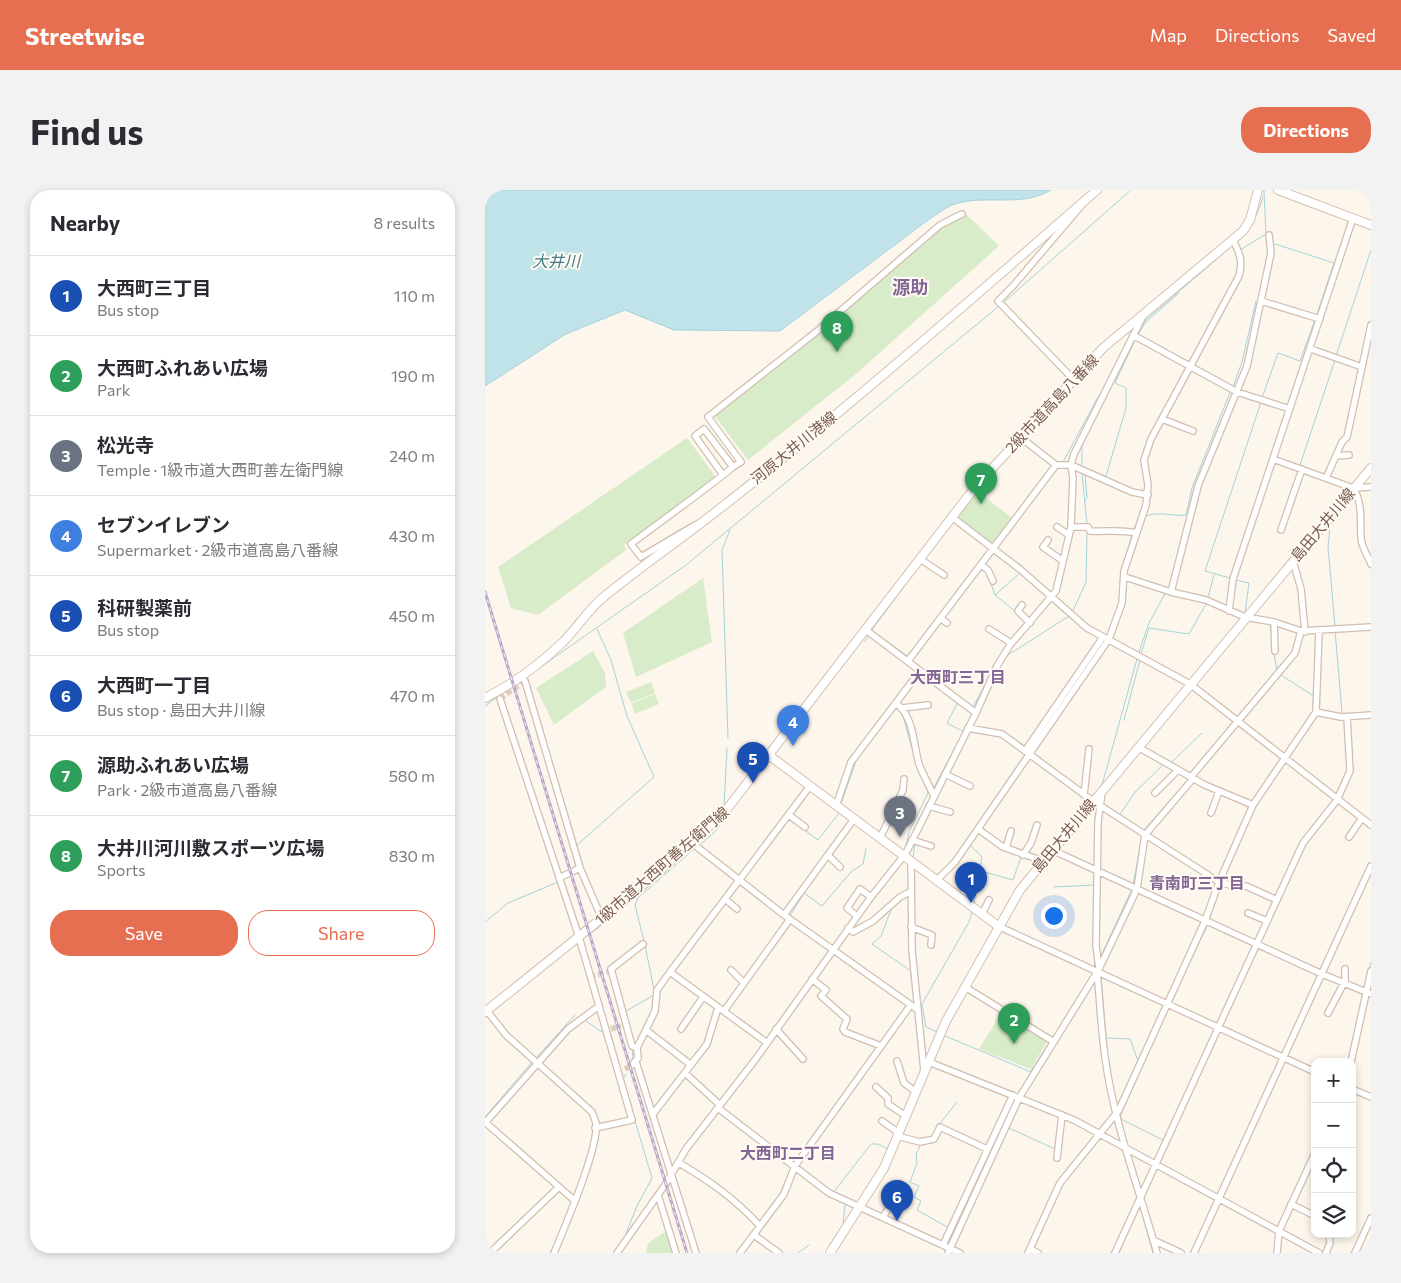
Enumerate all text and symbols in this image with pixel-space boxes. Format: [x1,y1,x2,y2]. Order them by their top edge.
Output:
text: Streetwise [25,21,145,50]
text: Map [1150,24,1187,46]
text: Directions [1215,24,1299,46]
text: Saved [1327,24,1376,46]
button: Directions [1241,107,1371,153]
text: Find us [30,109,144,152]
text: Nearby [50,210,120,235]
text: 8 results [374,213,435,232]
water label: 大井川 [532,251,582,270]
text: 大西町三丁目 [97,276,211,299]
district label: 源助 [892,276,928,298]
text: 1 [62,286,70,305]
text: 110 m [394,286,435,305]
text: Bus stop [97,300,159,319]
pin: 8 [821,311,853,352]
street label: 2級市道高島八番線 [1001,350,1102,456]
text: 大西町ふれあい広場 [97,356,268,379]
text: 2 [61,366,71,385]
text: 190 m [391,366,435,385]
text: Park [97,380,130,399]
street label: 河原大井川港線 [747,407,840,487]
text: 松光寺 [97,433,154,456]
text: 3 [61,446,71,465]
text: 240 m [389,446,435,465]
text: Temple · 1級市道大西町善左衛門線 [97,460,343,479]
pin: 7 [965,463,997,504]
street label: 島田大井川線 [1286,484,1358,565]
text: セブンイレブン [97,513,230,536]
text: 4 [61,526,71,545]
text: 430 m [389,526,435,545]
text: Supermarket · 2級市道高島八番線 [97,540,338,559]
text: 科研製薬前 [97,596,192,619]
text: 5 [61,606,71,625]
text: 450 m [389,606,435,625]
text: Bus stop [97,620,159,639]
district label: 大西町三丁目 [910,667,1006,686]
text: 大西町一丁目 [97,673,211,696]
text: 6 [61,686,71,705]
text: 470 m [390,686,435,705]
text: Bus stop · 島田大井川線 [97,700,265,719]
pin: 4 [777,705,809,746]
pin: 5 [737,742,769,783]
text: 源助ふれあい広場 [97,753,249,776]
text: 7 [62,766,70,785]
text: 580 m [389,766,435,785]
text: Park · 2級市道高島八番線 [97,780,277,799]
street label: 島田大井川線 [1027,795,1099,876]
pin: 3 [884,796,916,837]
street label: 1級市道大西町善左衛門線 [591,802,732,928]
text: 大井川河川敷スポーツ広場 [97,836,325,859]
text: 8 [61,846,71,865]
text: 830 m [389,846,435,865]
text: Sports [97,860,146,879]
pin: 1 [955,862,987,903]
district label: 青南町三丁目 [1149,873,1245,892]
your location [1041,903,1067,929]
button: Save [50,910,238,956]
button: Share [248,910,435,956]
pin: 2 [998,1003,1030,1044]
map controls [1311,1058,1356,1238]
button: + [1311,1058,1356,1103]
button: − [1311,1103,1356,1148]
district label: 大西町二丁目 [740,1143,836,1162]
button: locate [1311,1148,1356,1193]
pin: 6 [881,1180,913,1221]
button: layers [1311,1193,1356,1238]

